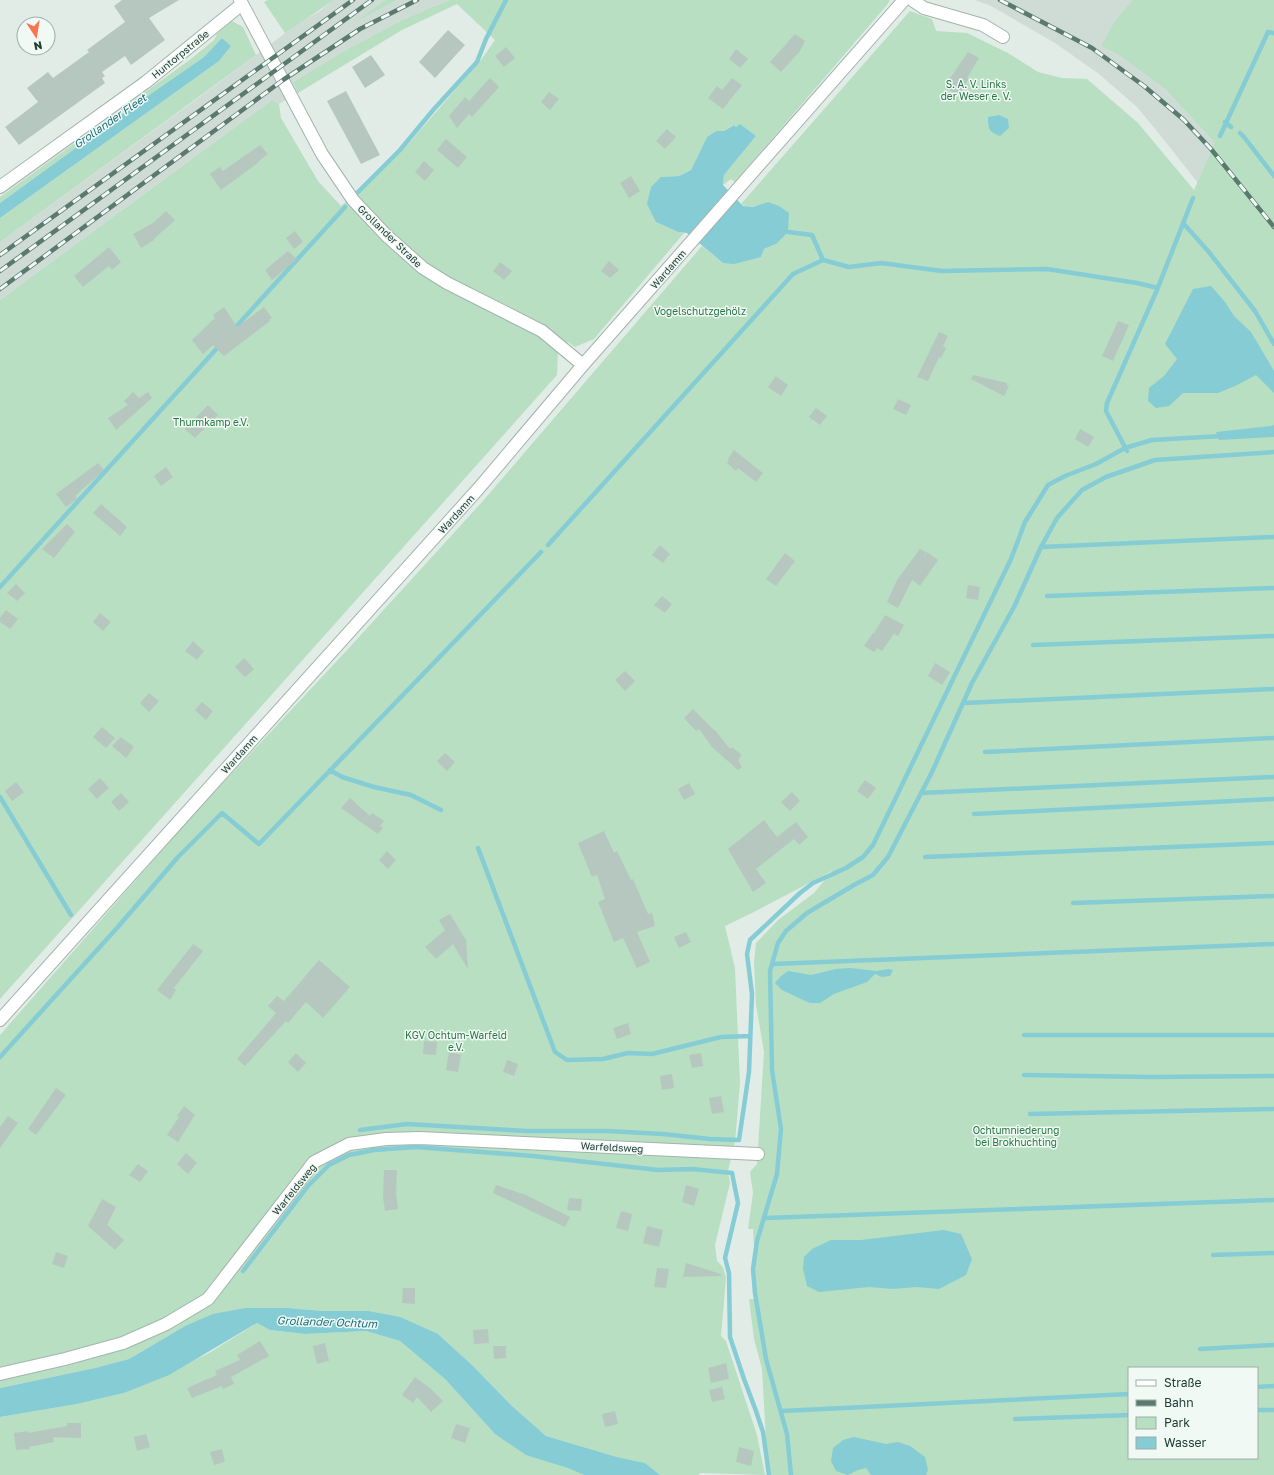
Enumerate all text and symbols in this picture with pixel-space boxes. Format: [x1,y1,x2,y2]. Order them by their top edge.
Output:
north arrow [16,16,56,56]
street label: Huntorpstraße [149,27,211,81]
text: N [33,39,44,53]
park label: S. A. V. Links der Weser e. V. [941,78,1011,102]
water label: Grollander Fleet [71,90,150,151]
street label: Grollander Straße [355,202,425,270]
street label: Wardamm [648,247,688,291]
park label: Vogelschutzgehölz [654,305,746,317]
park label: Thurmkamp e.V. [173,416,249,428]
street label: Wardamm [435,492,477,536]
street label: Wardamm [218,732,260,776]
park label: KGV Ochtum-Warfeld e.V. [405,1029,507,1053]
park label: Ochtumniederung bei Brokhuchting [973,1124,1059,1148]
street label: Warfeldsweg [580,1139,644,1155]
street label: Warfeldsweg [270,1161,318,1217]
water label: Grollander Ochtum [277,1313,379,1330]
legend [1128,1367,1258,1459]
text: Straße [1164,1375,1202,1390]
text: Bahn [1164,1395,1194,1410]
text: Park [1164,1415,1190,1430]
text: Wasser [1164,1435,1207,1450]

